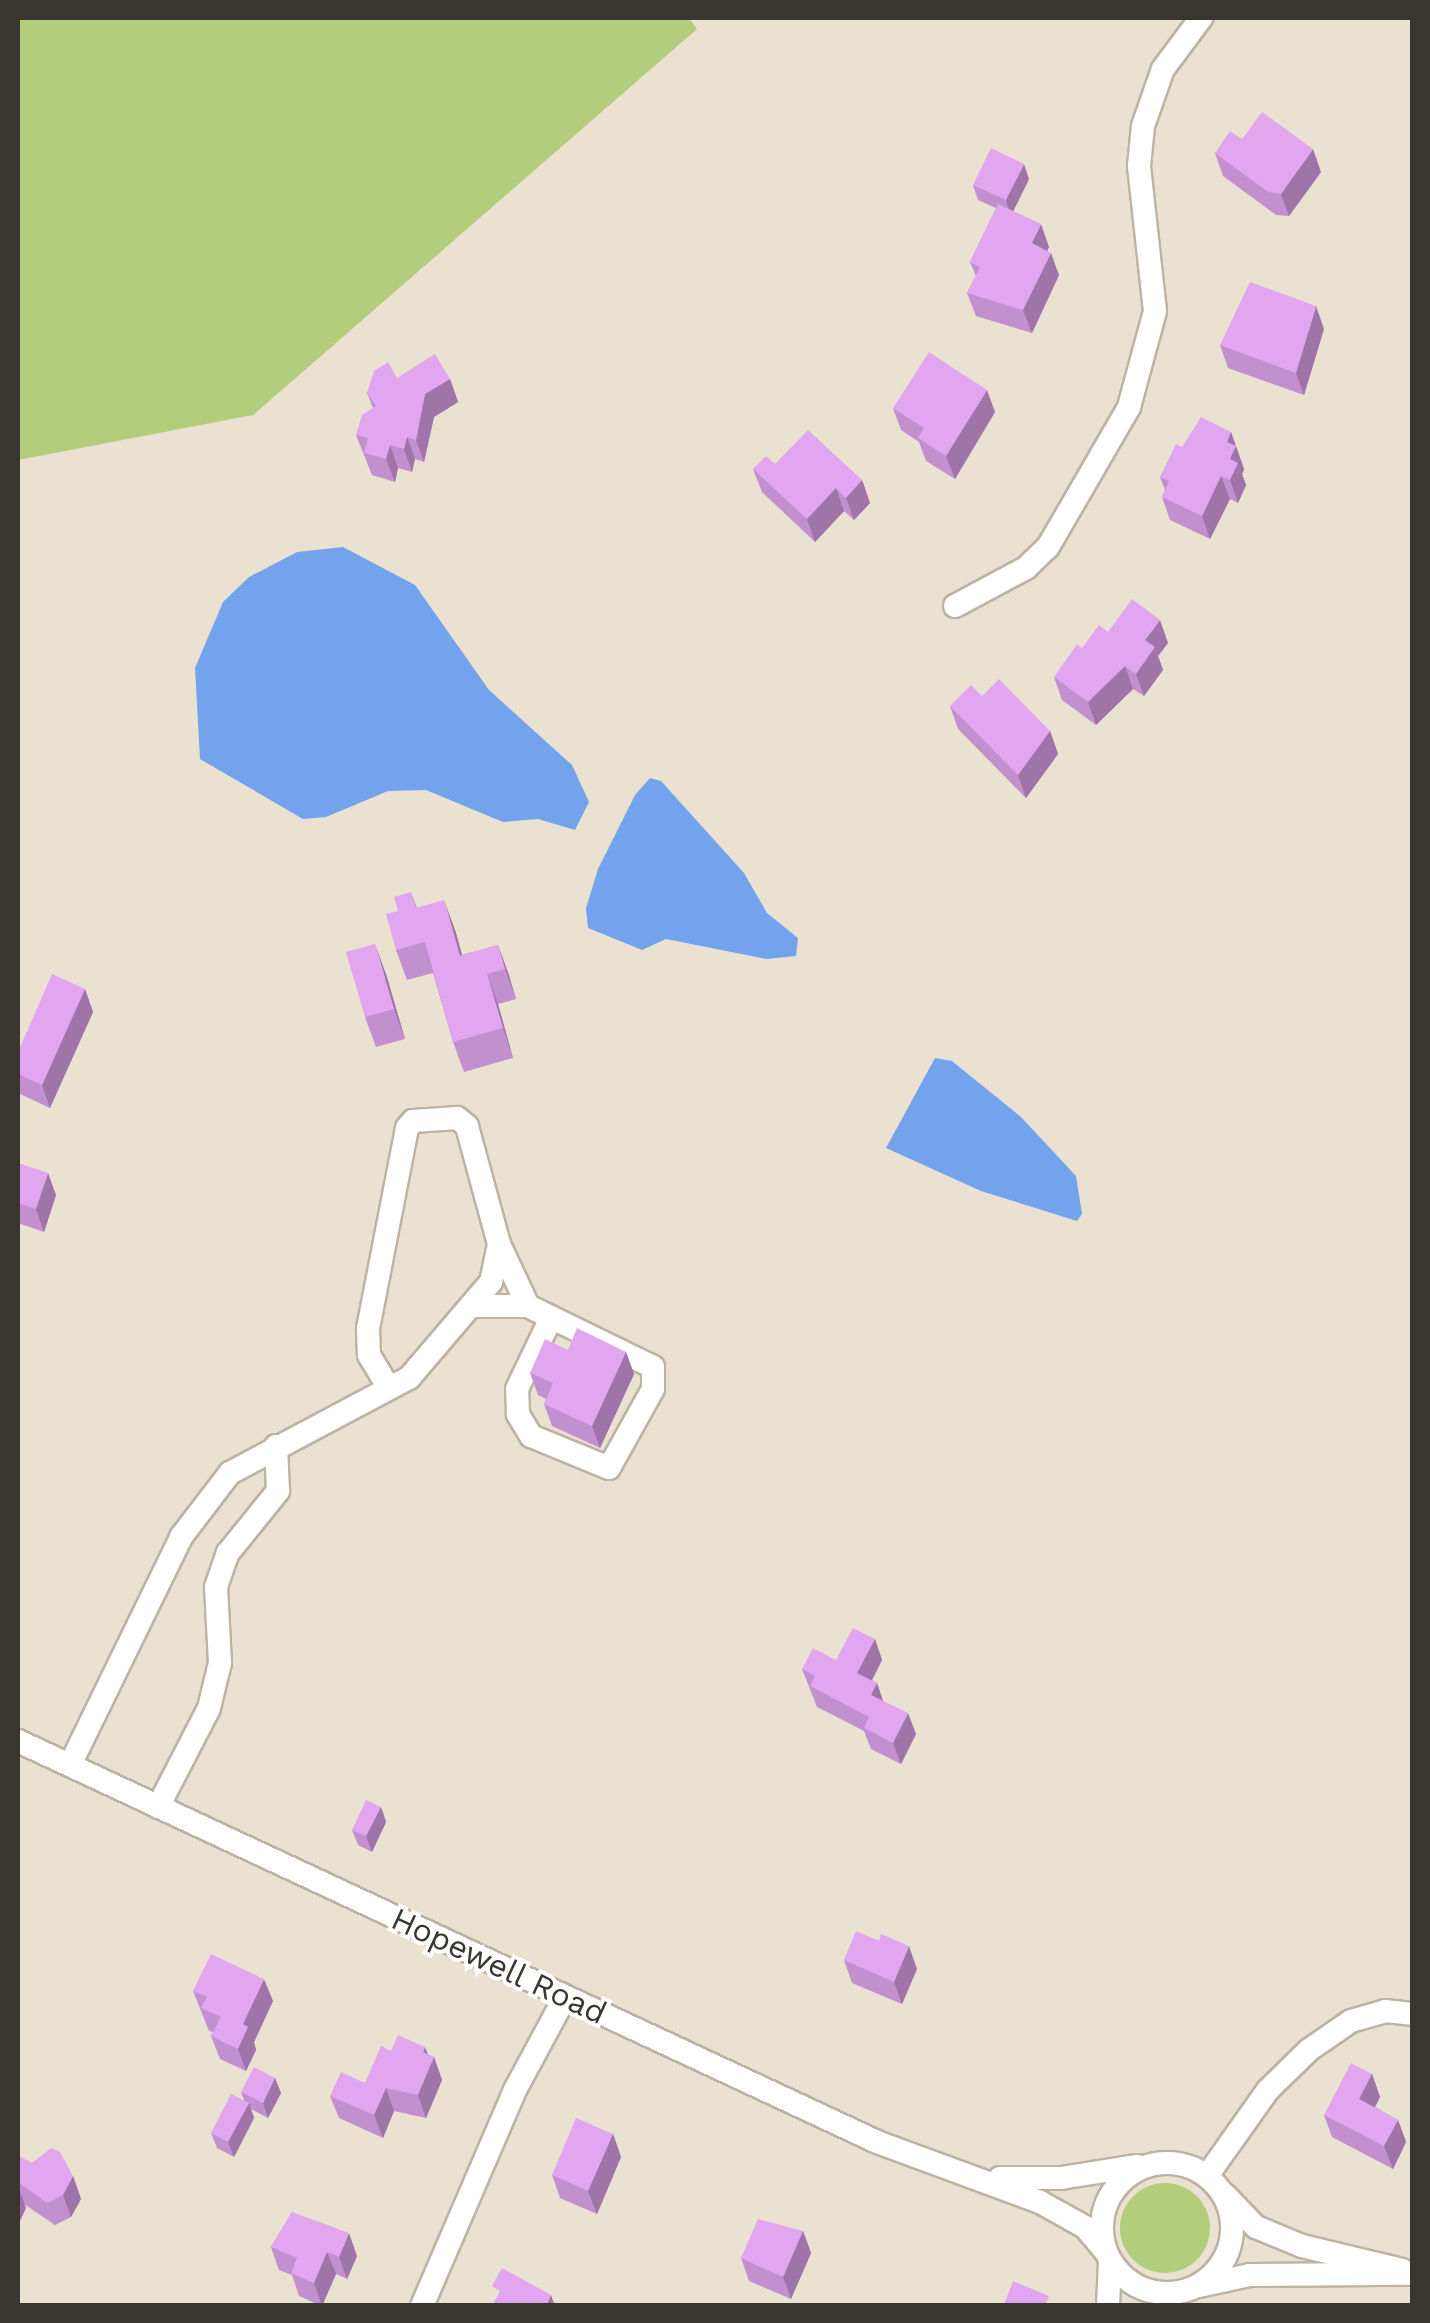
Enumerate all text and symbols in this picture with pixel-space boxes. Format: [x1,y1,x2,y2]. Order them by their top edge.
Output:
street label: Hopewell Road [385,1899,613,2033]

